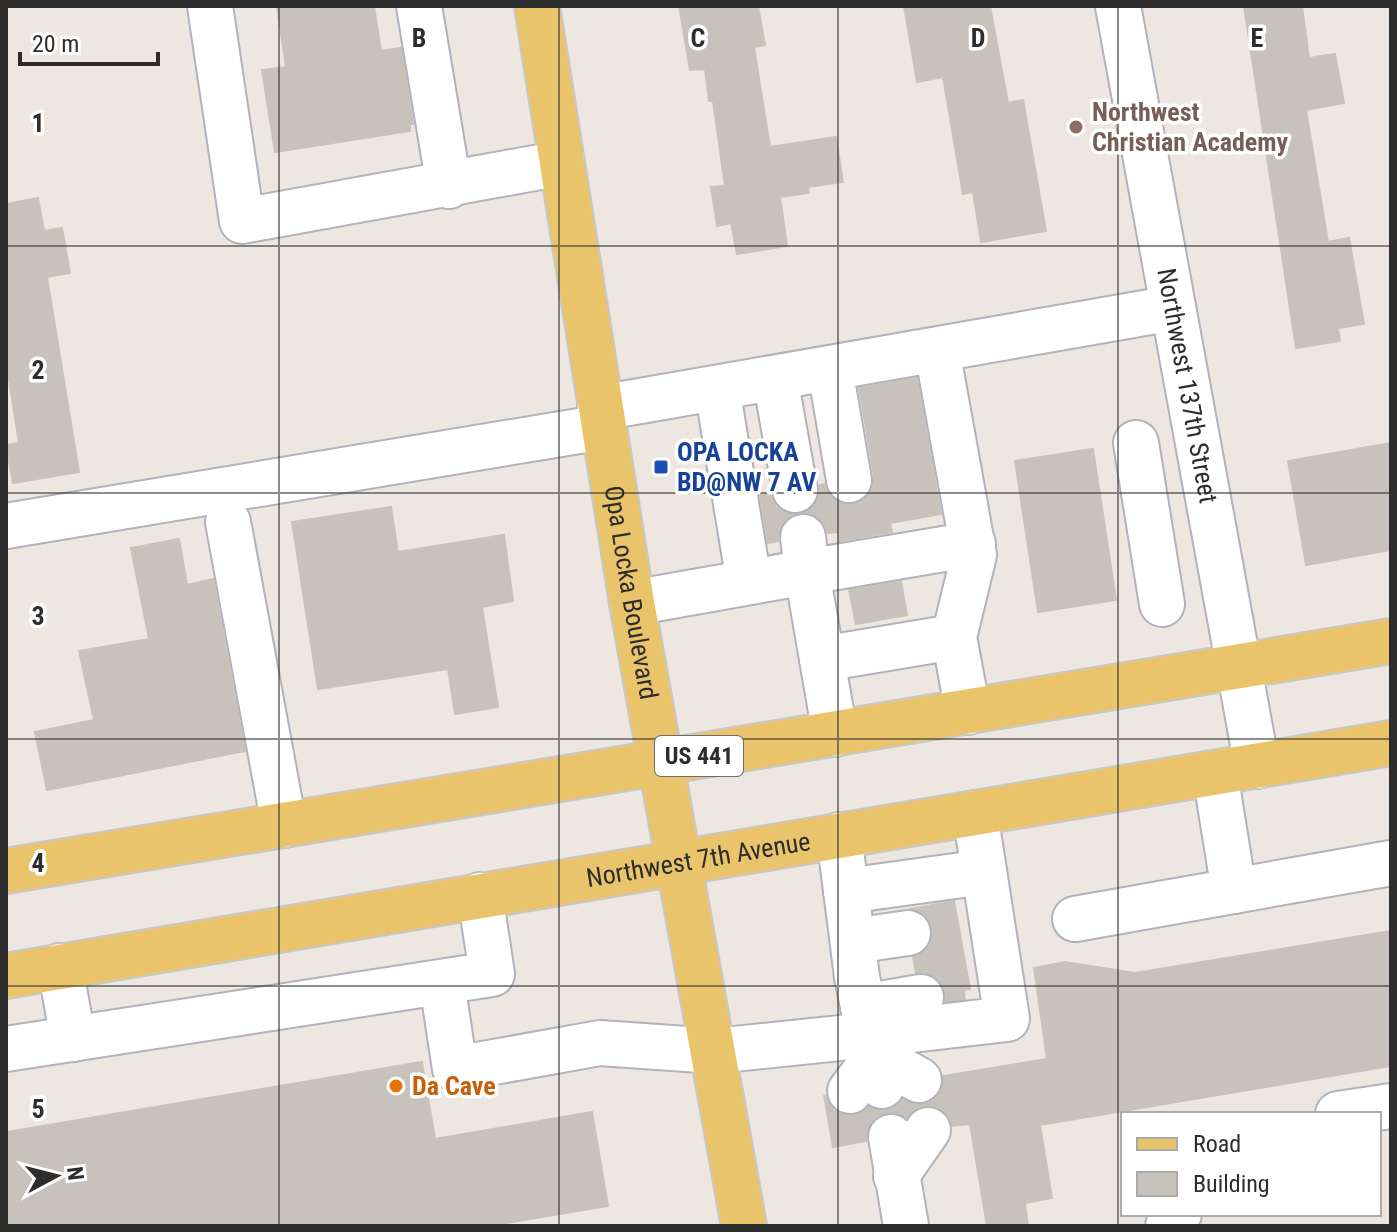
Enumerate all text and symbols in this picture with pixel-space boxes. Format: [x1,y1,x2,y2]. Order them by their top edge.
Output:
scale bar [20,16,158,66]
text: B [412,23,426,53]
text: C [691,23,706,53]
text: D [971,23,985,53]
text: E [1251,23,1264,53]
text: 20 m [32,30,79,58]
place label: Northwest Christian Academy [1092,97,1288,157]
text: 1 [31,108,45,138]
marker: Northwest Christian Academy [1067,118,1085,136]
street label: Northwest 137th Street [1151,266,1224,506]
text: 2 [31,355,45,385]
place label: OPA LOCKA BD@NW 7 AV [677,437,816,497]
marker: OPA LOCKA BD@NW 7 AV [652,458,670,476]
street label: Opa Locka Boulevard [599,483,664,702]
text: 3 [31,601,45,631]
road number: US 441 [655,736,743,776]
street label: Northwest 7th Avenue [584,826,812,893]
text: 4 [31,848,45,878]
place label: Da Cave [412,1071,496,1101]
marker: Da Cave [387,1077,405,1095]
text: 5 [31,1094,45,1124]
legend [1121,1112,1381,1216]
text: Road [1193,1130,1241,1158]
north arrow [16,1136,96,1216]
text: N [62,1165,89,1182]
text: Building [1193,1170,1270,1198]

